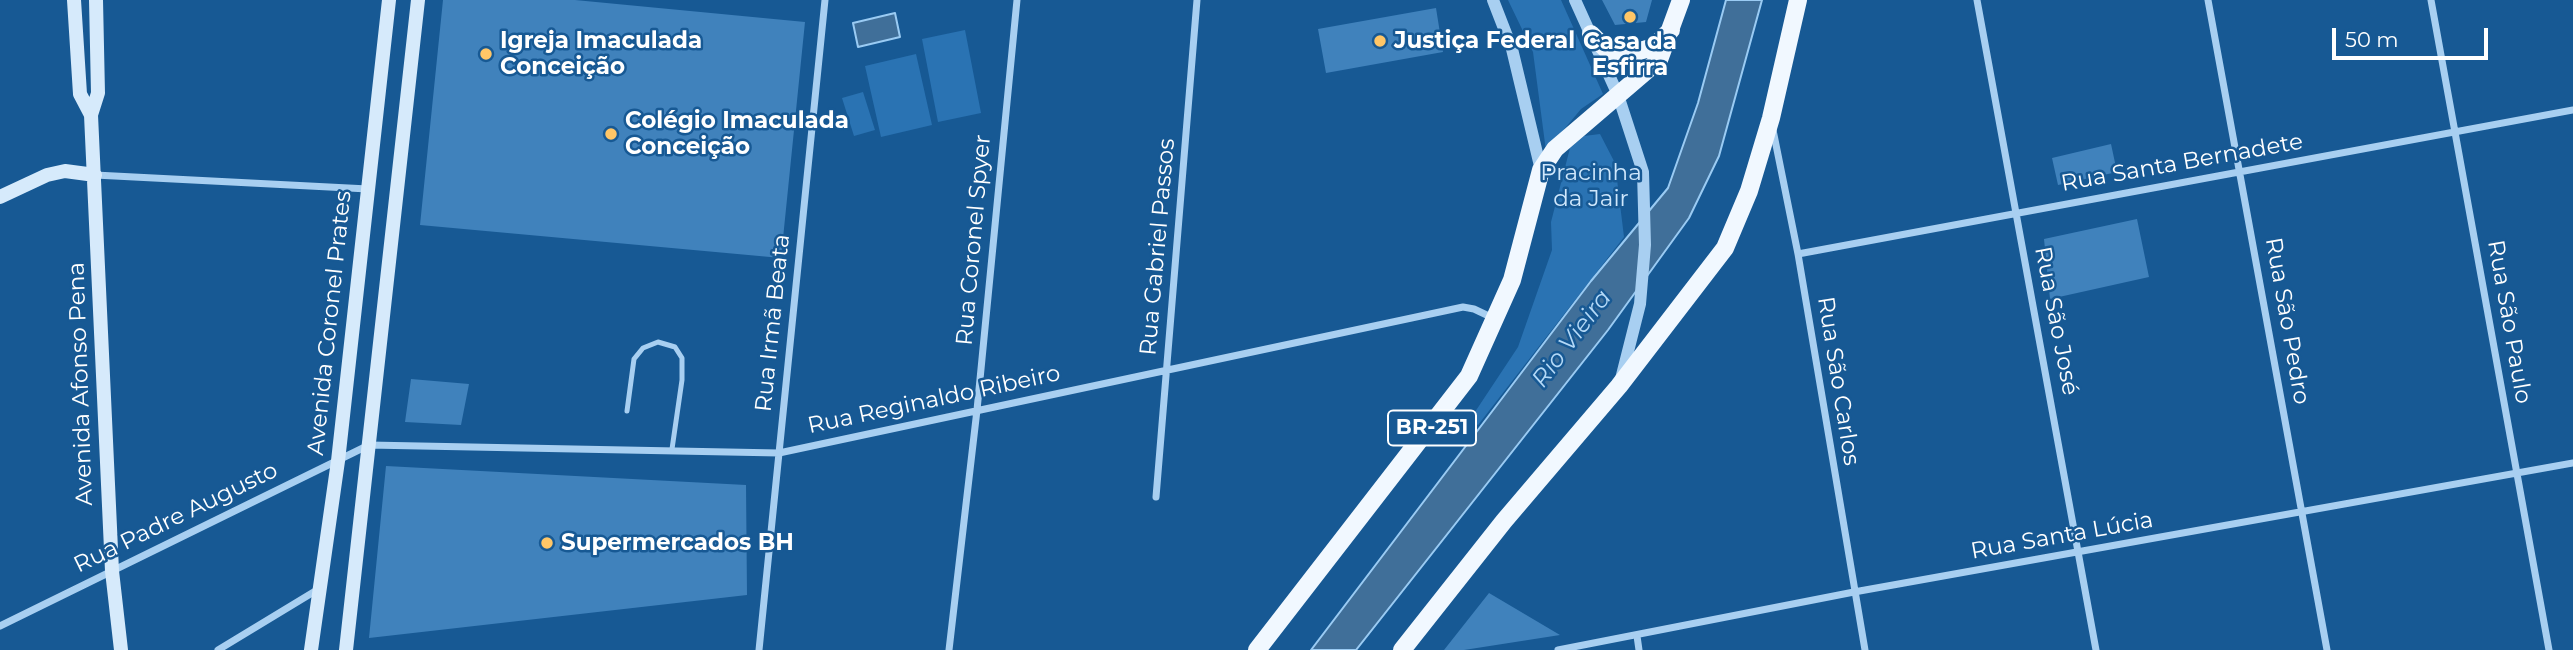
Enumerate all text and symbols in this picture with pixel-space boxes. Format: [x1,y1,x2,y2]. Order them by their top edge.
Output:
marker: Casa da Esfirra [1622,9,1638,25]
scale bar [2335,14,2491,58]
place label: Igreja Imaculada Conceição [500,27,702,81]
place label: Justiça Federal [1394,27,1575,55]
text: 50 m [2345,27,2399,52]
place label: Casa da Esfirra [1583,28,1677,82]
marker: Justiça Federal [1372,33,1388,49]
marker: Igreja Imaculada Conceição [478,46,494,62]
place label: Colégio Imaculada Conceição [625,107,849,161]
marker: Colégio Imaculada Conceição [603,126,619,142]
street label: Rua Santa Bernadete [2059,128,2305,198]
street label: Rua Coronel Spyer [951,133,997,347]
street label: Rua Gabriel Passos [1135,137,1181,357]
park label: Pracinha da Jair [1540,159,1642,213]
street label: Avenida Coronel Prates [302,189,358,457]
street label: Rua Irmã Beata [750,233,796,413]
street label: Rua São Pedro [2259,235,2315,407]
street label: Rua São Paulo [2481,238,2537,406]
street label: Rua São José [2028,244,2084,398]
street label: Avenida Afonso Pena [63,262,99,506]
water label: Rio Vieira [1526,285,1618,393]
street label: Rua São Carlos [1811,295,1865,467]
street label: Rua Reginaldo Ribeiro [805,360,1063,440]
road number: BR-251 [1388,410,1476,446]
street label: Rua Padre Augusto [70,457,282,579]
street label: Rua Santa Lúcia [1969,506,2155,566]
place label: Supermercados BH [561,529,794,557]
marker: Supermercados BH [539,535,555,551]

